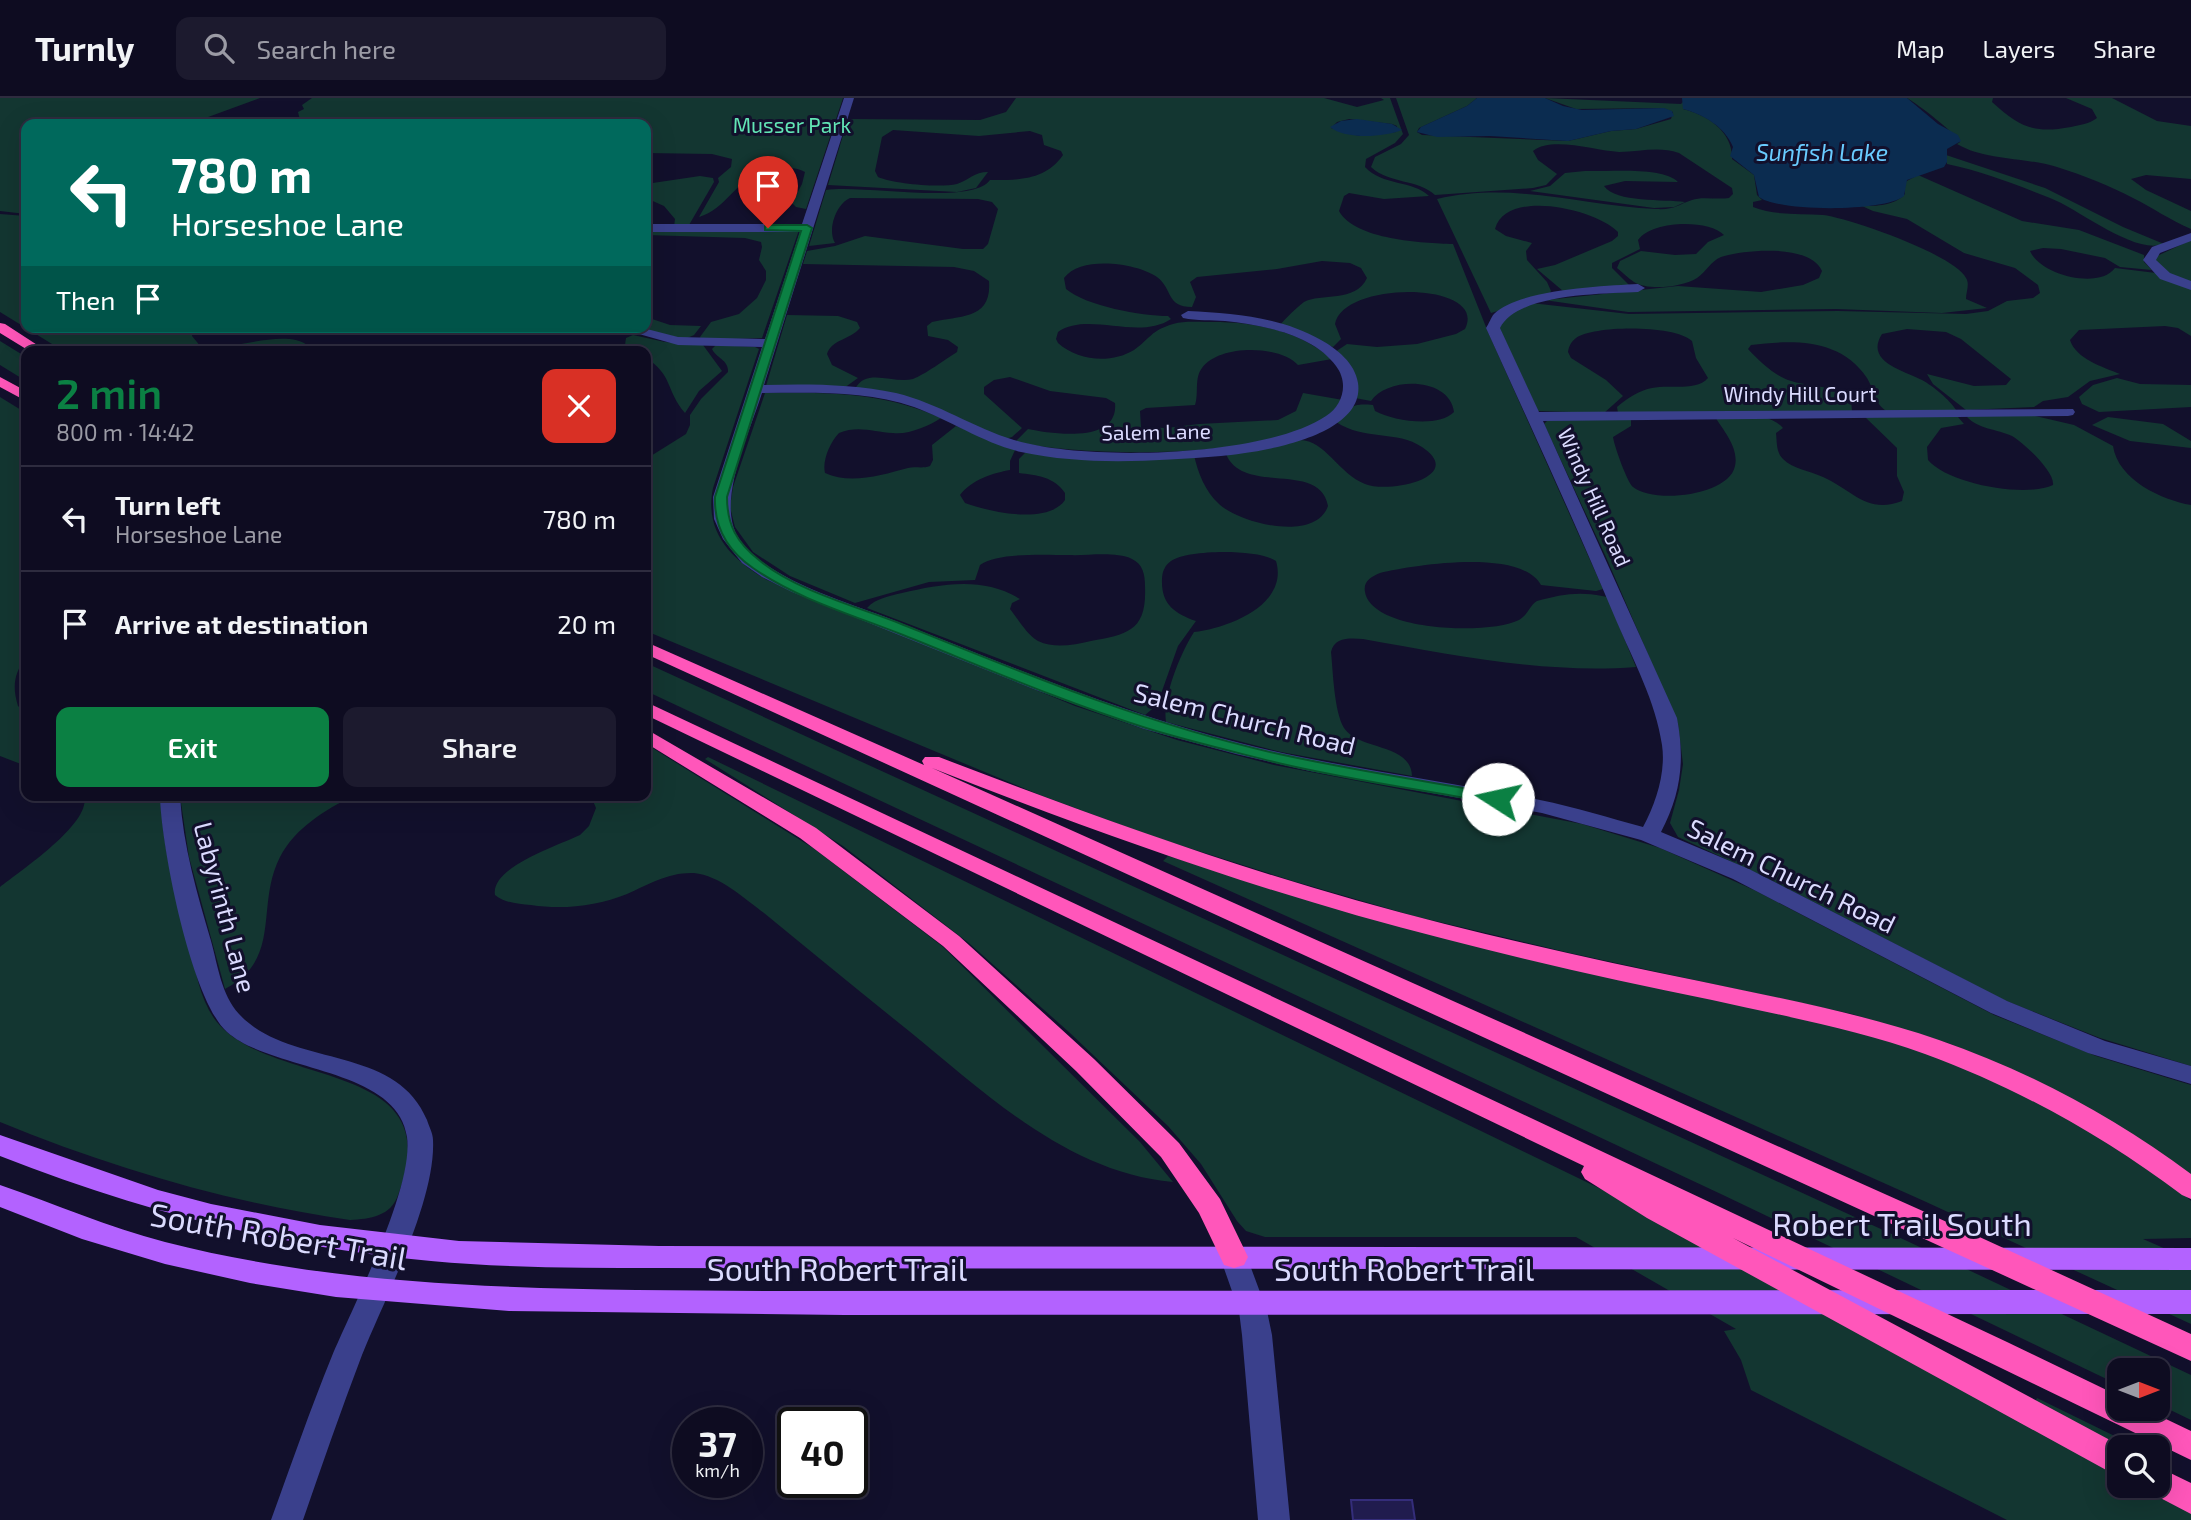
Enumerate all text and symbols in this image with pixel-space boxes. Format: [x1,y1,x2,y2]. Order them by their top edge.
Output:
search box [176,17,666,80]
text: Turnly [35,28,134,68]
icon: search [200,29,238,67]
text: Search here [256,33,396,64]
text: Map [1896,34,1944,63]
text: Layers [1982,34,2055,63]
text: Share [2093,34,2156,63]
park label: Musser Park [733,112,852,137]
water label: Sunfish Lake [1756,138,1888,166]
text: 780 m [171,144,312,203]
icon: left [56,147,147,238]
pin [738,156,798,228]
icon: arrive [749,167,787,205]
text: Horseshoe Lane [171,204,404,242]
icon: arrive [129,280,167,318]
text: Then [56,284,115,315]
text: 2 min [56,367,162,417]
button: close [542,369,616,443]
street label: Windy Hill Court [1724,381,1876,406]
text: 800 m · 14:42 [56,418,194,446]
street label: Salem Lane [1101,418,1211,444]
street label: Windy Hill Road [1553,424,1637,570]
text: Turn left [115,489,221,520]
icon: left [56,500,94,538]
text: 780 m [543,503,616,534]
text: Horseshoe Lane [115,520,282,548]
icon: arrive [56,605,94,643]
text: Arrive at destination [115,608,368,639]
text: 20 m [557,608,616,639]
street label: Salem Church Road [1131,675,1359,761]
button: Exit [56,707,329,787]
button: Share [343,707,616,787]
position arrow [1461,762,1535,836]
street label: Salem Church Road [1683,811,1901,939]
street label: Labyrinth Lane [188,818,264,996]
street label: South Robert Trail [147,1194,411,1276]
street label: Robert Trail South [1772,1204,2032,1242]
street label: South Robert Trail [707,1249,968,1287]
street label: South Robert Trail [1274,1249,1535,1287]
north arrow [2107,1358,2170,1421]
map controls [2107,1358,2170,1498]
speed limit sign: 40 [777,1407,868,1498]
text: 37 [698,1422,737,1464]
button: search [2107,1435,2170,1498]
text: km/h [695,1459,740,1481]

